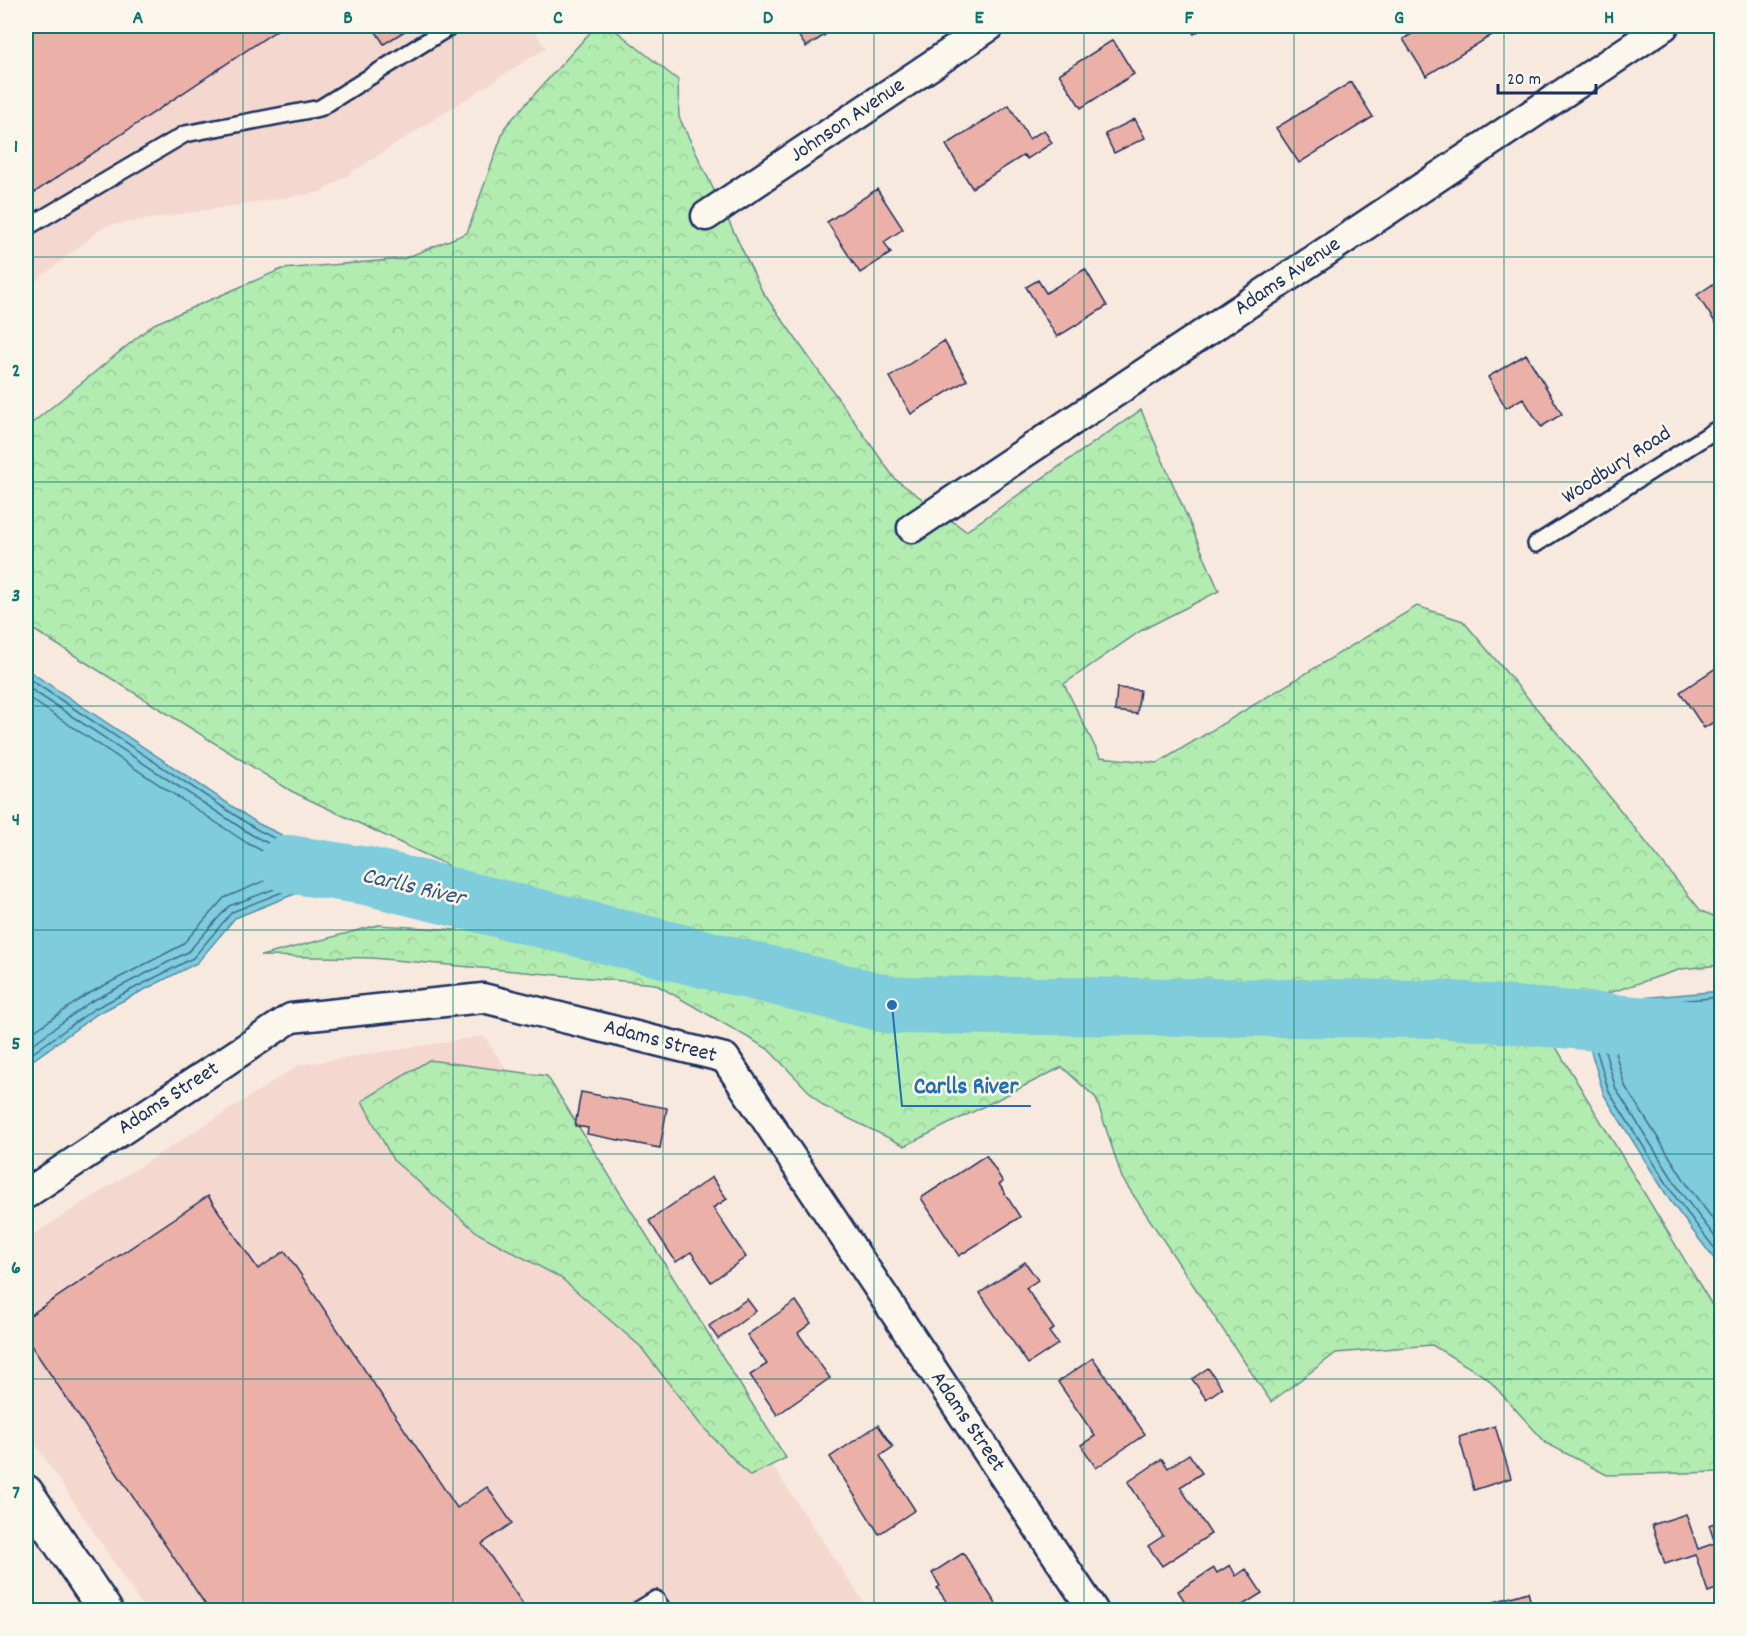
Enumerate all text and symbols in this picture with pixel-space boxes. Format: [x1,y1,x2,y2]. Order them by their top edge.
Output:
text: A [133,5,144,33]
text: B [343,5,353,33]
text: C [553,5,563,33]
text: D [763,5,774,33]
text: E [974,5,984,33]
text: F [1185,5,1195,33]
text: G [1394,5,1404,33]
text: H [1604,5,1614,33]
scale bar [1498,57,1596,95]
text: 20 m [1507,68,1541,93]
street label: Johnson Avenue [784,71,912,171]
text: 1 [14,134,18,162]
street label: Adams Avenue [1229,230,1347,324]
text: 2 [12,358,20,386]
street label: Woodbury Road [1556,419,1678,513]
text: 3 [12,583,20,611]
text: 4 [12,807,20,835]
water label: Carlls River [358,860,471,917]
street label: Adams Street [600,1012,720,1072]
text: 5 [11,1031,21,1059]
street label: Adams Street [112,1055,226,1143]
callout: Carlls River [902,1064,1031,1106]
text: Carlls River [914,1071,1019,1105]
text: 6 [11,1255,21,1283]
street label: Adams Street [922,1365,1012,1479]
text: 7 [12,1480,20,1508]

